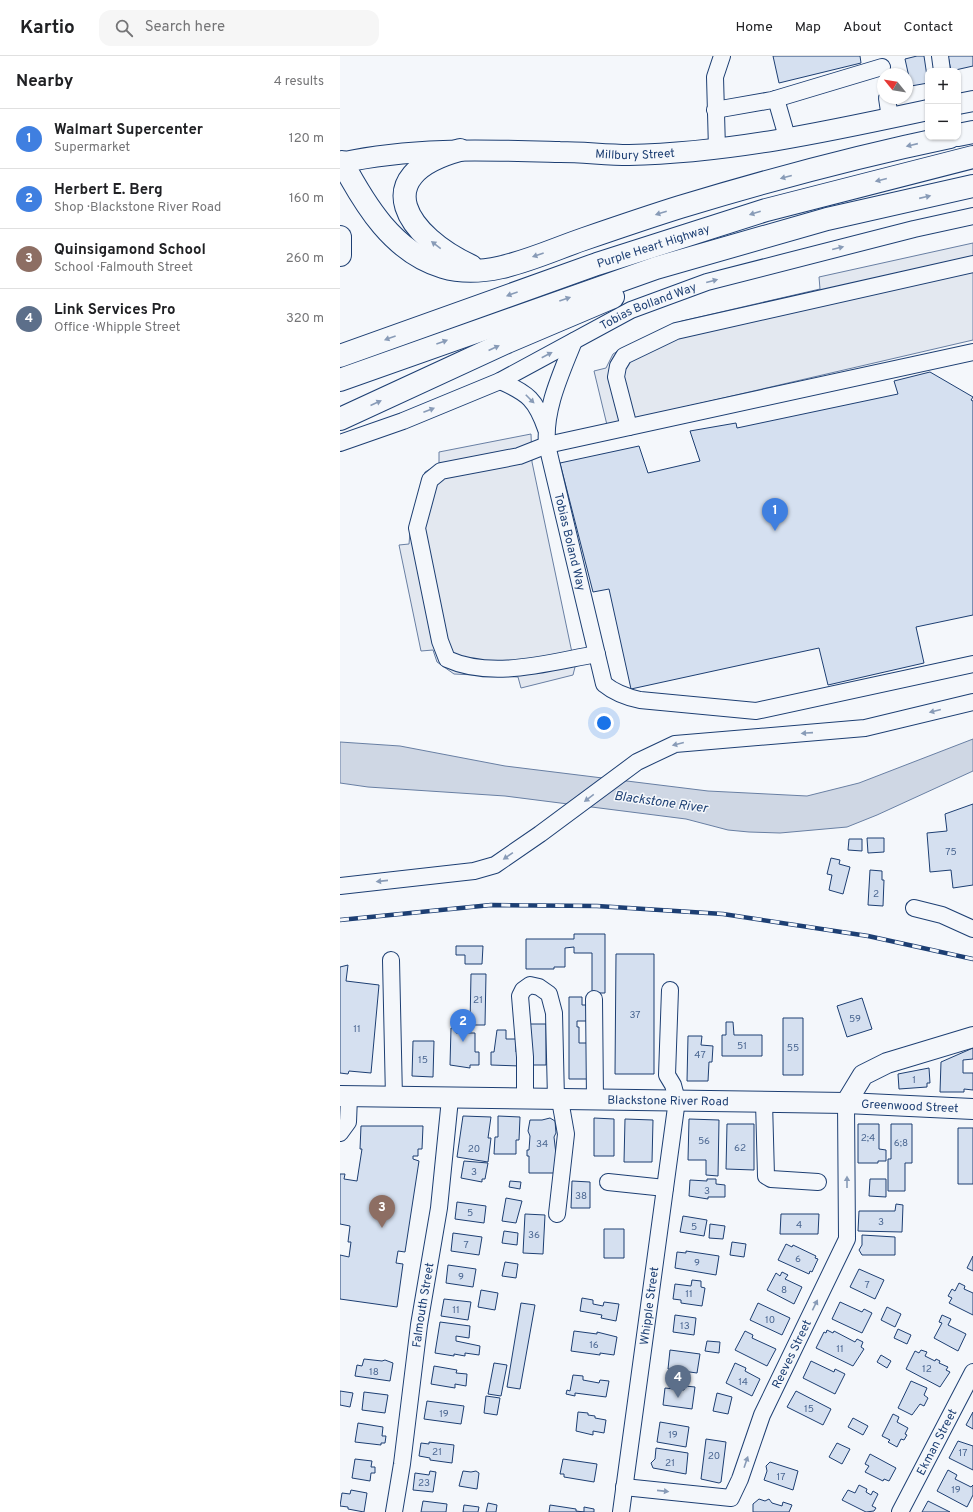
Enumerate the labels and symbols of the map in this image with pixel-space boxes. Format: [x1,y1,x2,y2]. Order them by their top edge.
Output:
north arrow [877,68,913,104]
one-way arrow [906,143,918,149]
street label: Millbury Street [595,146,676,164]
one-way arrow [780,174,792,180]
one-way arrow [875,177,887,183]
one-way arrow [919,193,931,199]
one-way arrow [655,210,667,216]
one-way arrow [749,210,761,216]
street label: Purple Heart Highway [595,221,712,273]
one-way arrow [430,240,441,249]
one-way arrow [832,245,844,251]
one-way arrow [531,252,543,258]
one-way arrow [706,278,718,284]
street label: Tobias Bolland Way [597,280,699,334]
one-way arrow [506,292,518,298]
one-way arrow [559,296,571,302]
one-way arrow [384,336,396,342]
one-way arrow [437,339,449,345]
one-way arrow [488,345,499,351]
one-way arrow [541,352,553,359]
one-way arrow [525,394,535,404]
one-way arrow [370,400,381,406]
one-way arrow [424,407,436,413]
street label: Tobias Boland Way [550,491,589,593]
pin: 1 [762,498,788,531]
one-way arrow [929,709,941,715]
your location [594,713,614,733]
one-way arrow [801,729,813,736]
one-way arrow [672,741,684,747]
water label: Blackstone River [613,789,709,818]
one-way arrow [583,793,594,802]
house number: 75 [945,846,957,859]
one-way arrow [503,852,513,860]
one-way arrow [376,878,388,884]
house number: 2 [873,888,879,901]
house number: 21 [473,994,483,1007]
pin: 2 [450,1009,476,1042]
house number: 37 [629,1009,641,1022]
house number: 59 [849,1013,861,1026]
house number: 11 [353,1023,361,1036]
house number: 51 [737,1040,747,1053]
house number: 55 [787,1042,799,1055]
house number: 47 [694,1049,706,1062]
house number: 15 [418,1054,428,1067]
house number: 1 [912,1074,916,1087]
street label: Blackstone River Road [607,1093,729,1110]
street label: Greenwood Street [861,1097,959,1117]
house number: 2;4 [861,1132,875,1145]
house number: 56 [698,1135,710,1148]
house number: 6;8 [894,1137,908,1150]
house number: 34 [536,1138,548,1151]
house number: 62 [734,1142,746,1155]
house number: 20 [468,1143,480,1156]
house number: 3 [471,1166,477,1179]
one-way arrow [844,1175,850,1188]
house number: 3 [704,1185,710,1198]
house number: 38 [575,1190,587,1203]
pin: 3 [369,1195,395,1228]
house number: 5 [467,1207,473,1220]
house number: 3 [878,1216,884,1229]
house number: 4 [796,1219,802,1232]
house number: 5 [691,1221,697,1234]
house number: 36 [528,1229,540,1242]
house number: 7 [463,1239,469,1252]
house number: 6 [795,1253,801,1266]
house number: 9 [694,1257,700,1270]
street label: Falmouth Street [409,1261,439,1349]
street label: Whipple Street [637,1266,663,1346]
house number: 9 [458,1271,464,1284]
house number: 7 [864,1279,870,1292]
house number: 8 [781,1284,787,1297]
house number: 11 [685,1288,693,1301]
one-way arrow [812,1300,818,1311]
house number: 11 [452,1304,460,1317]
house number: 10 [765,1314,775,1327]
street label: Reeves Street [769,1317,816,1392]
house number: 13 [680,1320,690,1333]
house number: 16 [589,1339,599,1352]
house number: 11 [836,1343,844,1356]
house number: 12 [922,1363,932,1376]
pin: 4 [665,1365,691,1398]
house number: 18 [369,1366,379,1379]
house number: 14 [738,1376,748,1389]
house number: 15 [804,1403,814,1416]
street label: Ekman Street [913,1406,961,1479]
house number: 19 [439,1408,449,1421]
house number: 19 [668,1429,678,1442]
house number: 21 [432,1446,442,1459]
house number: 17 [959,1447,967,1460]
house number: 20 [708,1450,720,1463]
one-way arrow [743,1456,749,1468]
house number: 21 [665,1457,675,1470]
house number: 17 [777,1471,785,1484]
house number: 23 [418,1477,430,1490]
house number: 19 [951,1484,961,1497]
one-way arrow [657,1488,669,1494]

